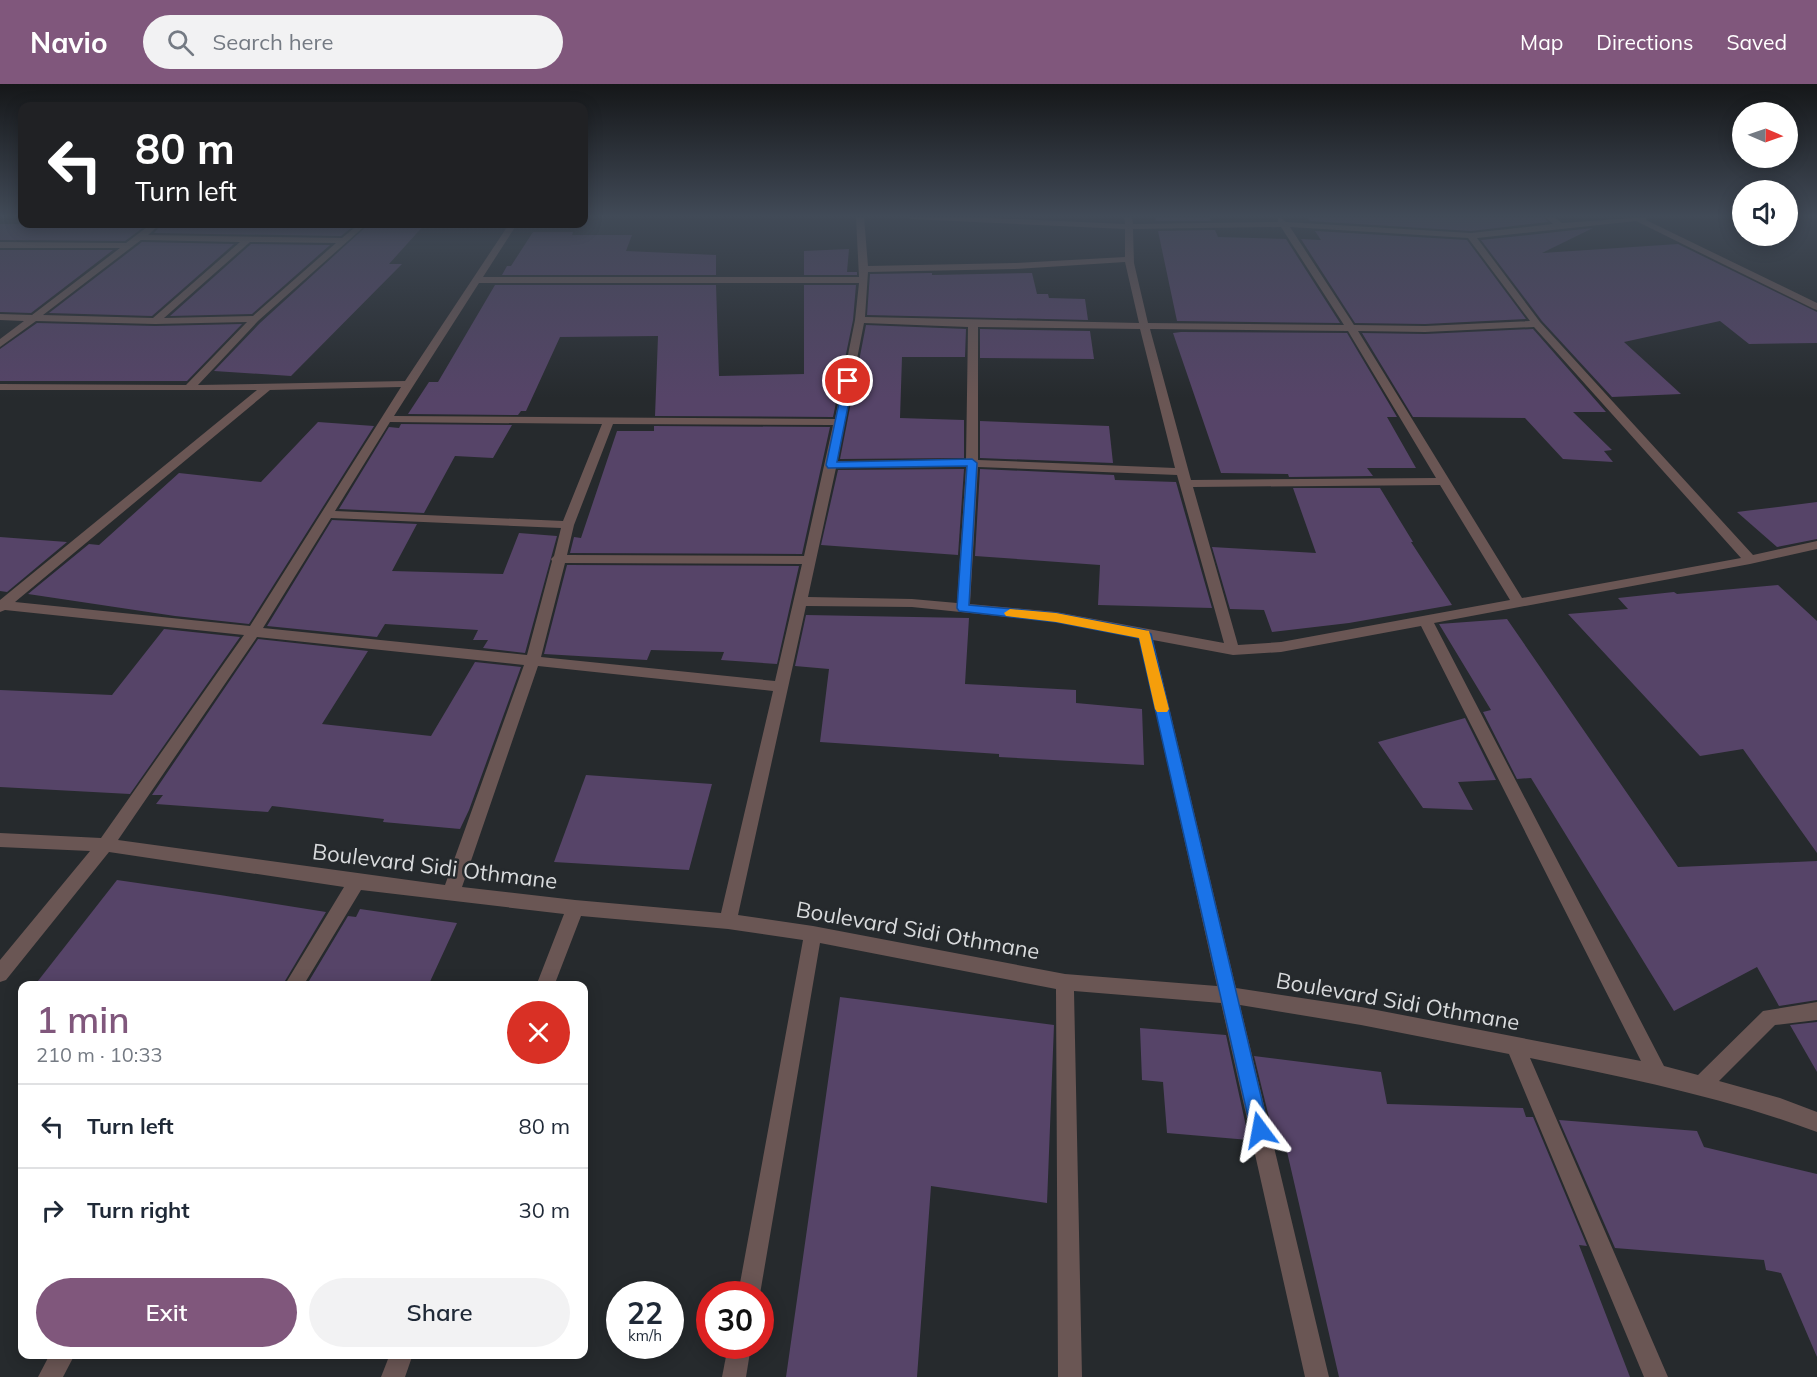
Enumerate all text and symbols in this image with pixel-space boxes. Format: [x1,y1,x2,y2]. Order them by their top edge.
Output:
search box [143,15,563,69]
text: Navio [30,25,107,60]
icon: search [164,26,197,59]
text: Search here [212,28,333,56]
text: Map [1520,29,1563,55]
text: Directions [1596,29,1693,55]
text: Saved [1726,29,1787,55]
north arrow [1732,102,1798,168]
map controls [1732,102,1798,246]
text: 80 m [135,122,235,175]
icon: left [36,126,114,204]
text: Turn left [135,174,237,208]
button: sound [1732,180,1798,246]
pin [822,355,873,406]
icon: arrive [831,364,864,397]
street label: Boulevard Sidi Othmane [311,837,559,895]
street label: Boulevard Sidi Othmane [794,895,1042,965]
street label: Boulevard Sidi Othmane [1274,966,1522,1036]
text: 1 min [36,997,130,1042]
button: close [507,1001,570,1064]
text: 210 m · 10:33 [36,1042,162,1067]
position arrow [1228,1098,1292,1162]
icon: left [36,1110,69,1143]
text: Turn left [87,1112,174,1140]
text: 80 m [519,1112,570,1140]
icon: right [36,1194,69,1227]
text: Turn right [87,1196,190,1224]
text: 30 m [519,1196,570,1224]
button: Exit [36,1278,297,1347]
button: Share [309,1278,570,1347]
speed limit sign: 30 [696,1281,774,1359]
text: 22 [627,1294,663,1332]
text: km/h [628,1326,662,1345]

